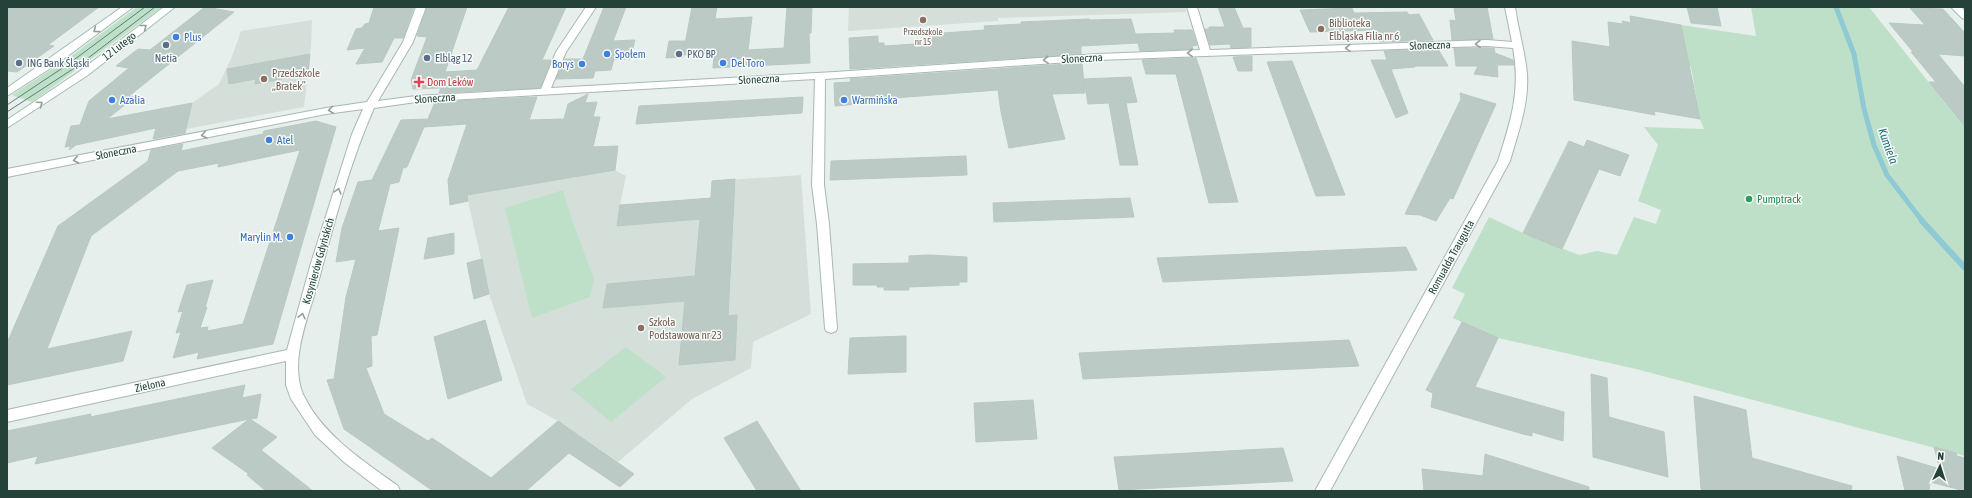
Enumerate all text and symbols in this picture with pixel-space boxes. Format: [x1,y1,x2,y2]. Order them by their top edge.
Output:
marker: Przedszkole nr 15 [918,15,928,25]
place label: Biblioteka Elbląska Filia nr 6 [1329,17,1399,42]
one-way arrow [140,24,147,31]
marker: Biblioteka Elbląska Filia nr 6 [1316,24,1326,34]
one-way arrow [94,25,101,32]
place label: Przedszkole nr 15 [903,27,943,47]
street label: 12 Lutego [100,29,138,63]
place label: Plus [184,31,202,43]
marker: Plus [171,32,181,42]
street label: Słoneczna [1409,38,1451,52]
one-way arrow [1475,39,1481,48]
marker: Netia [161,40,171,50]
one-way arrow [1345,44,1351,52]
place label: Społem [615,48,646,60]
place label: PKO BP [687,48,716,60]
marker: Społem [602,49,612,59]
marker: PKO BP [674,49,684,59]
one-way arrow [1187,49,1193,58]
street label: Słoneczna [1061,51,1103,65]
place label: Netia [155,52,177,64]
place label: Elbląg 12 [435,52,472,64]
marker: Elbląg 12 [422,53,432,63]
one-way arrow [1043,56,1049,65]
place label: ING Bank Śląski [27,57,89,69]
place label: Del Toro [731,57,764,69]
marker: ING Bank Śląski [14,58,24,68]
place label: Borys [552,58,574,70]
marker: Del Toro [718,58,728,68]
marker: Borys [577,59,587,69]
place label: Przedszkole „Bratek” [272,67,320,92]
street label: Słoneczna [738,72,780,86]
marker: Przedszkole „Bratek” [259,74,269,84]
place label: Dom Leków [427,76,474,88]
marker: Dom Leków [414,77,424,87]
street label: Słoneczna [414,91,456,105]
place label: Azalia [120,94,145,106]
place label: Warmińska [852,94,898,106]
marker: Azalia [107,95,117,105]
marker: Warmińska [839,95,849,105]
one-way arrow [36,101,43,109]
one-way arrow [328,105,334,114]
water label: Kumiela [1875,126,1901,166]
one-way arrow [200,130,207,138]
place label: Atel [277,134,293,146]
marker: Atel [264,135,274,145]
street label: Słoneczna [95,142,137,162]
one-way arrow [73,156,79,164]
one-way arrow [333,188,342,195]
place label: Pumptrack [1757,193,1801,205]
marker: Pumptrack [1744,194,1754,204]
street label: Kosynierów Gdyńskich [300,216,336,306]
street label: Romualda Traugutta [1426,218,1476,296]
place label: Marylin M. [240,231,282,243]
marker: Marylin M. [285,232,295,242]
one-way arrow [297,313,306,320]
place label: Szkoła Podstawowa nr 23 [649,316,722,341]
marker: Szkoła Podstawowa nr 23 [636,323,646,333]
street label: Zielona [134,376,166,394]
north arrow [1920,446,1960,486]
text: N [1937,450,1944,462]

